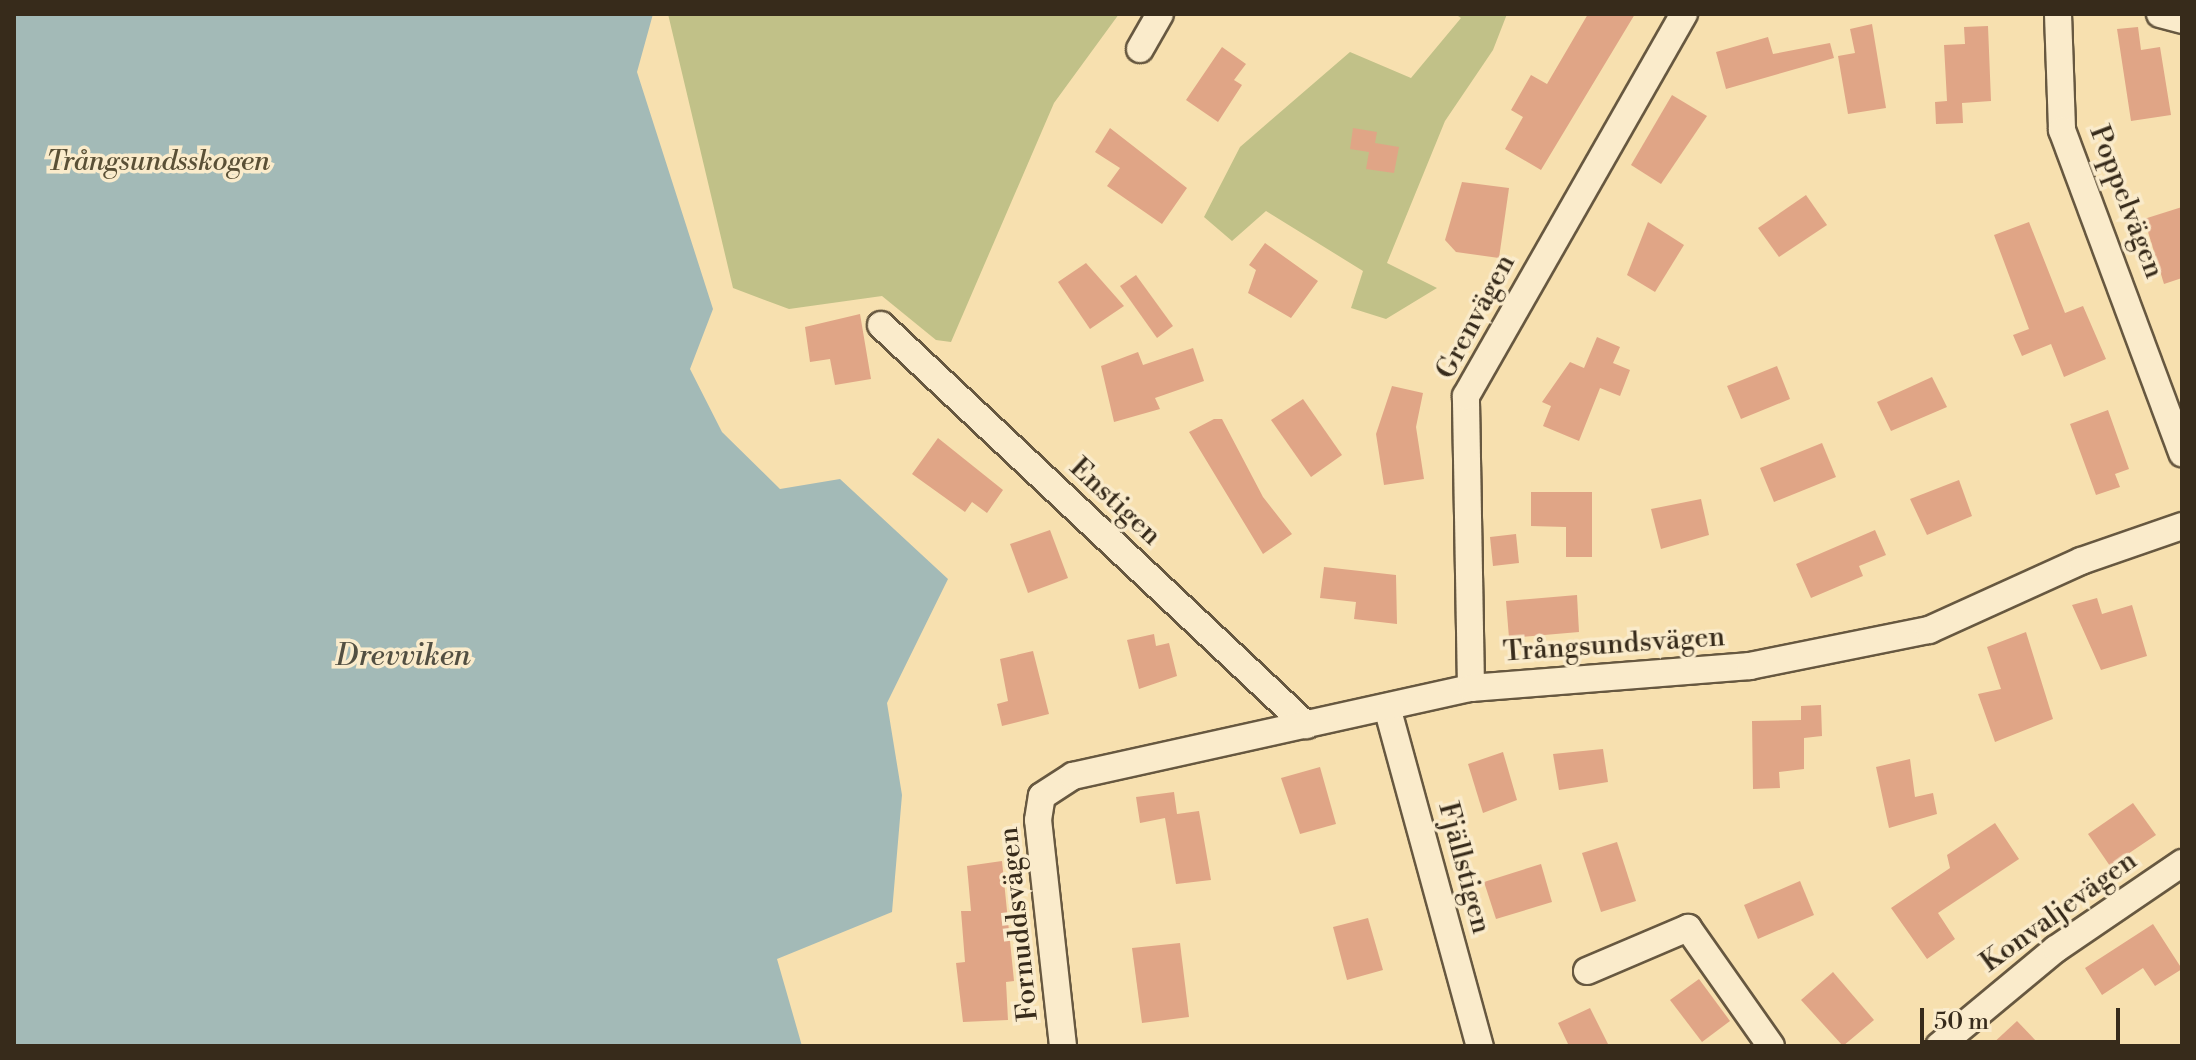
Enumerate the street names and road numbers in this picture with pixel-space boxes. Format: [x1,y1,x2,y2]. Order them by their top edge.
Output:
street label: Poppelvägen [2081,121,2171,283]
street label: Grenvägen [1429,249,1523,385]
street label: Enstigen [1062,451,1168,553]
street label: Trångsundsvägen [1502,620,1726,670]
street label: Fjällstigen [1430,799,1498,937]
street label: Fornuddsvägen [992,825,1046,1023]
street label: Konvaljevägen [1974,844,2144,980]

